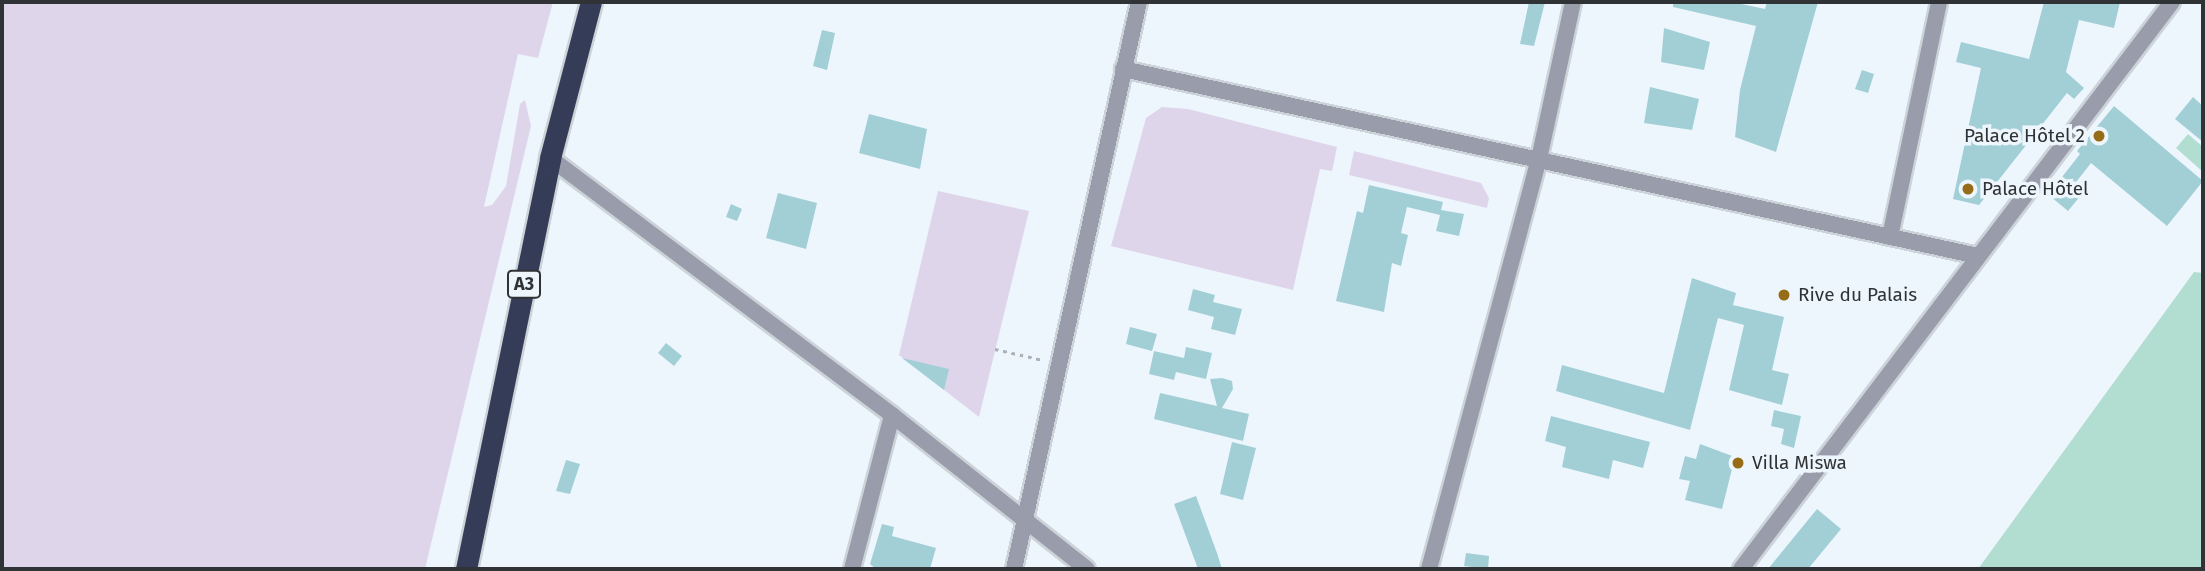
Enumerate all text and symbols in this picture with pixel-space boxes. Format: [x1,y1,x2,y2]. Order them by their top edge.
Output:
place label: Palace Hôtel 2 [1964,125,2085,147]
marker: Palace Hôtel 2 [2091,128,2107,144]
place label: Palace Hôtel [1982,178,2089,200]
marker: Palace Hôtel [1960,181,1976,197]
road number: A3 [506,270,542,298]
place label: Rive du Palais [1798,284,1917,306]
marker: Rive du Palais [1776,287,1792,303]
place label: Villa Miswa [1752,452,1847,474]
marker: Villa Miswa [1730,455,1746,471]

